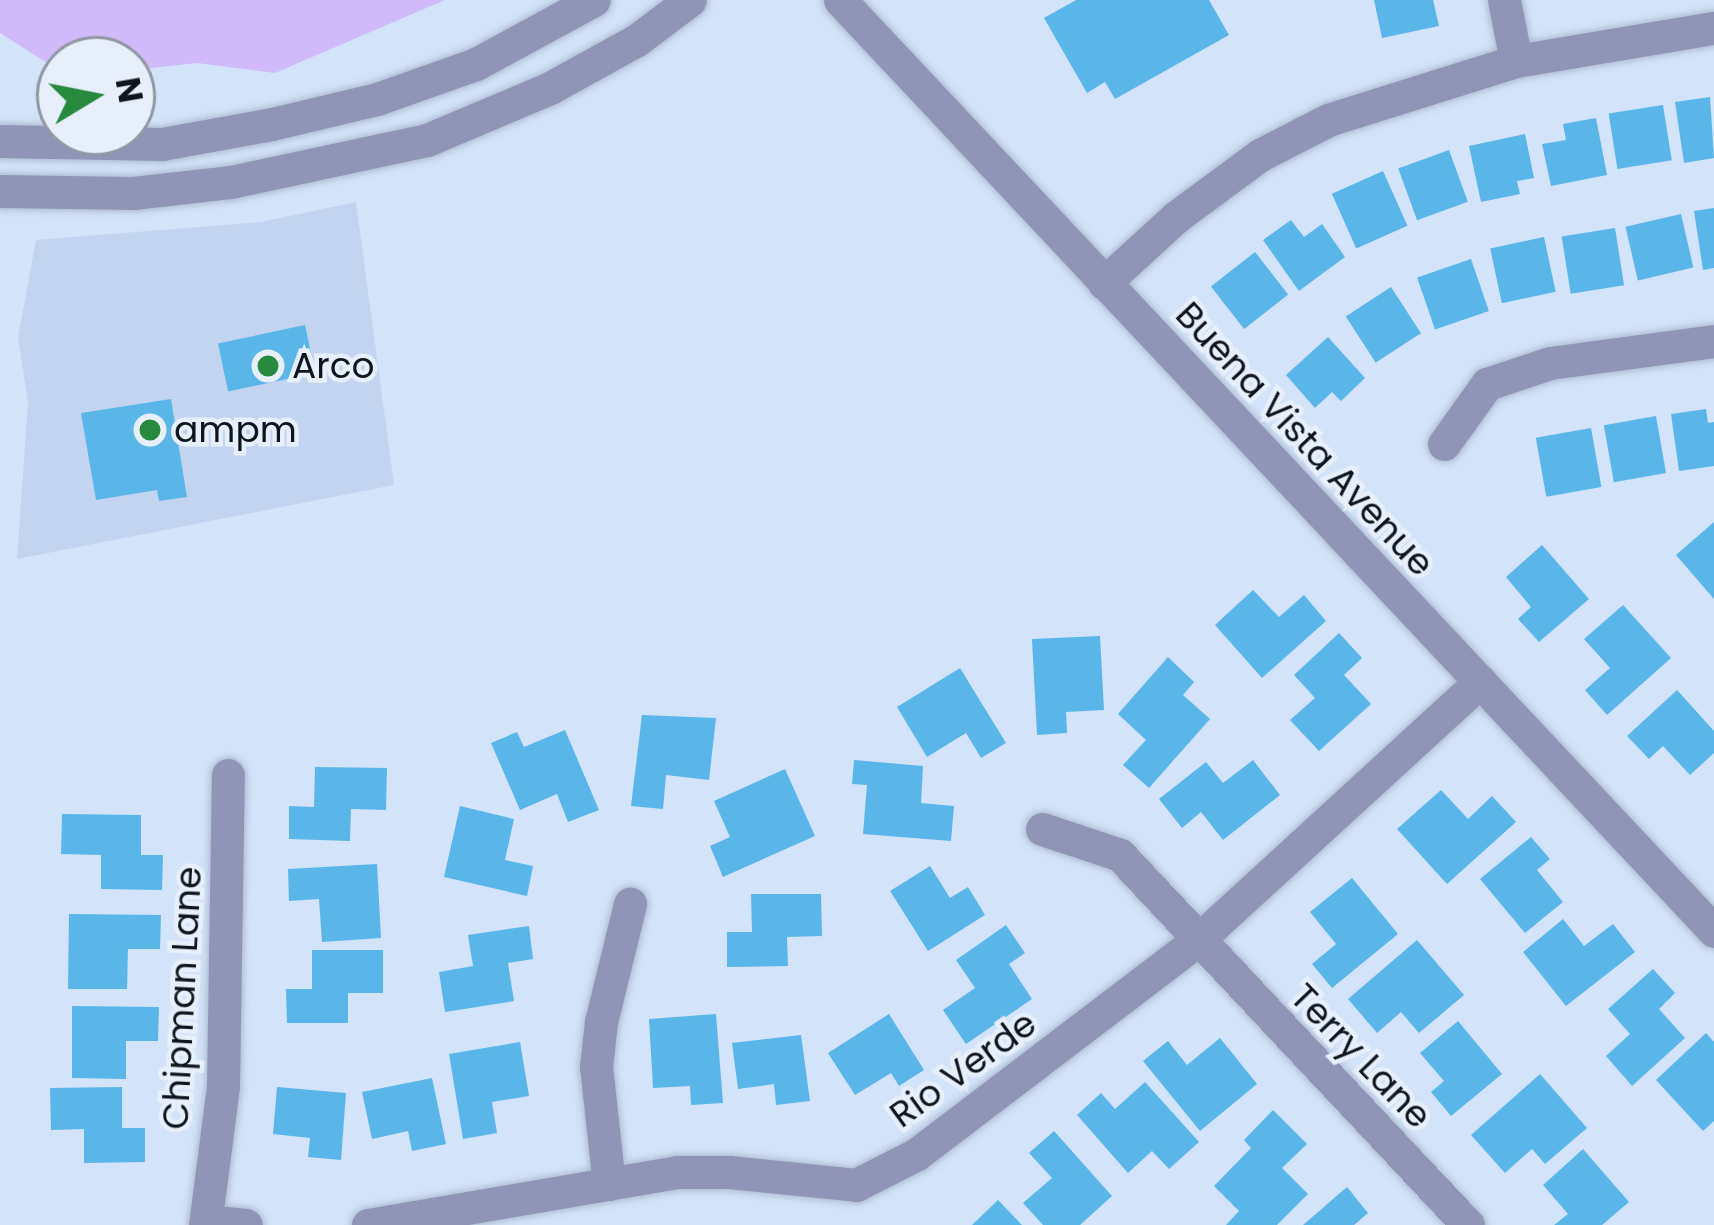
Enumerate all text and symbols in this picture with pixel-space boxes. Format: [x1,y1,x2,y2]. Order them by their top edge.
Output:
north arrow [36,36,156,156]
text: N [104,74,154,106]
street label: Buena Vista Avenue [1167,293,1443,585]
place label: Arco [292,344,375,388]
marker: Arco [255,353,281,379]
place label: ampm [174,408,297,452]
marker: ampm [137,417,163,443]
street label: Chipman Lane [154,865,210,1131]
street label: Terry Lane [1282,975,1440,1137]
street label: Rio Verde [881,1002,1045,1136]

